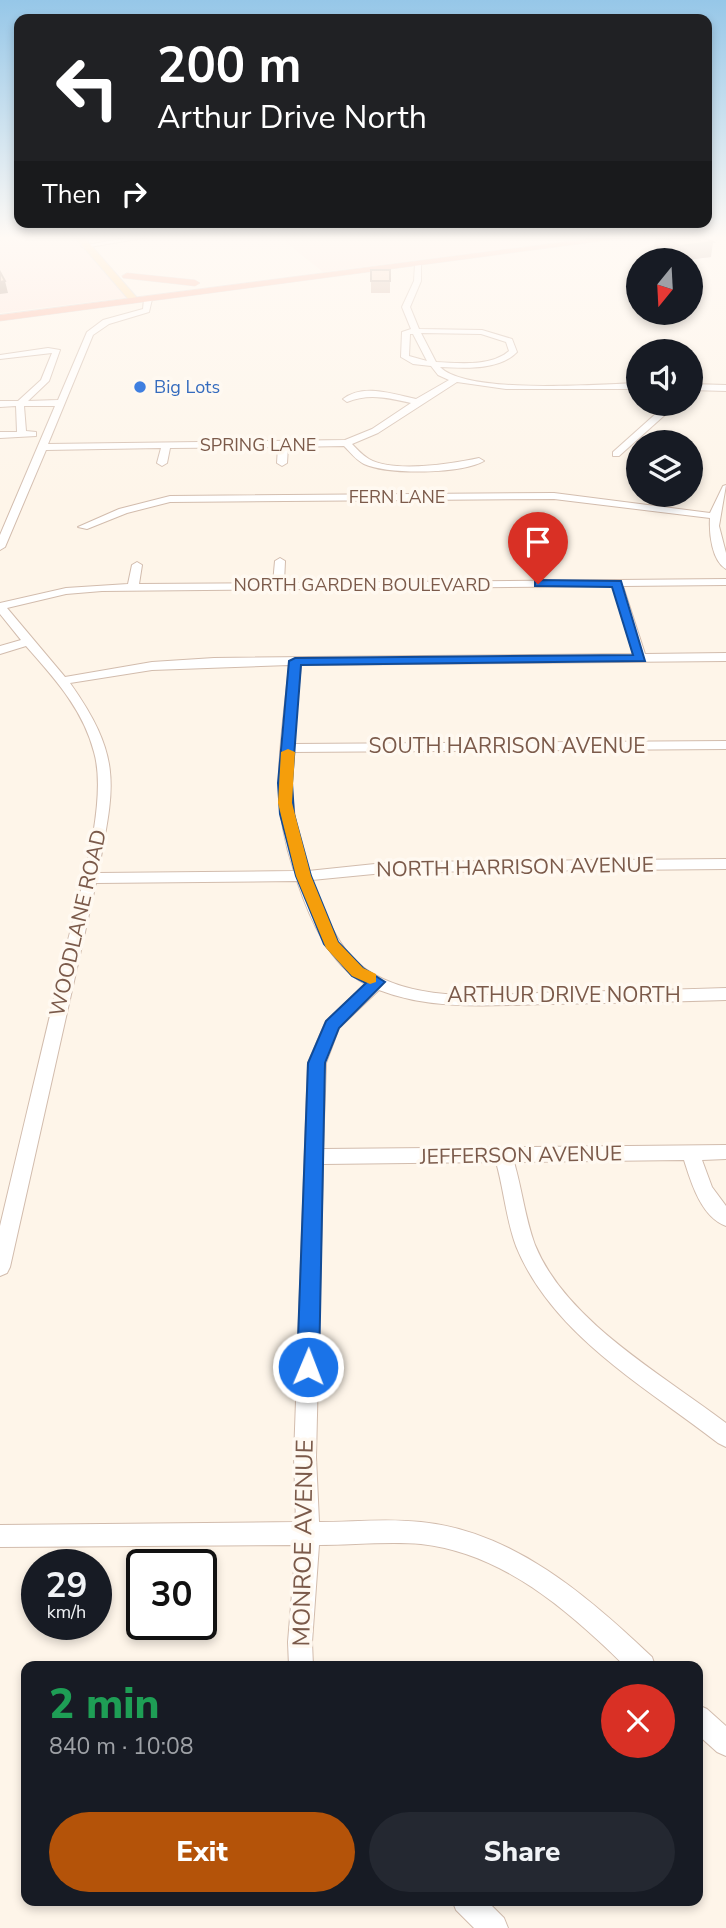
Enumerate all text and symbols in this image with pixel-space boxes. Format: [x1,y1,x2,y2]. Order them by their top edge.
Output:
text: 200 m [157,32,301,99]
icon: left [42,42,133,133]
text: Arthur Drive North [157,96,427,139]
icon: right [115,175,153,213]
text: Then [42,177,101,212]
north arrow [626,248,704,326]
map controls [626,248,703,507]
button: sound [626,339,703,416]
place label: Big Lots [154,375,220,399]
marker: Big Lots [132,379,148,395]
button: layers [626,430,703,507]
street label: SPRING LANE [200,433,316,457]
street label: FERN LANE [349,485,445,509]
pin [508,512,568,584]
icon: arrive [519,523,557,561]
street label: NORTH GARDEN BOULEVARD [233,573,491,597]
street label: SOUTH HARRISON AVENUE [369,732,646,760]
street label: WOODLANE ROAD [43,827,113,1019]
street label: NORTH HARRISON AVENUE [376,851,654,883]
street label: ARTHUR DRIVE NORTH [447,981,681,1009]
street label: JEFFERSON AVENUE [419,1139,622,1171]
position arrow [271,1330,345,1404]
street label: MONROE AVENUE [285,1439,321,1647]
speed limit sign: 30 [126,1549,217,1640]
text: 29 [45,1562,88,1609]
text: km/h [47,1600,86,1624]
text: 2 min [49,1676,159,1733]
button: close [601,1684,675,1758]
text: 840 m · 10:08 [49,1731,194,1762]
button: Exit [49,1812,355,1892]
button: Share [369,1812,675,1892]

